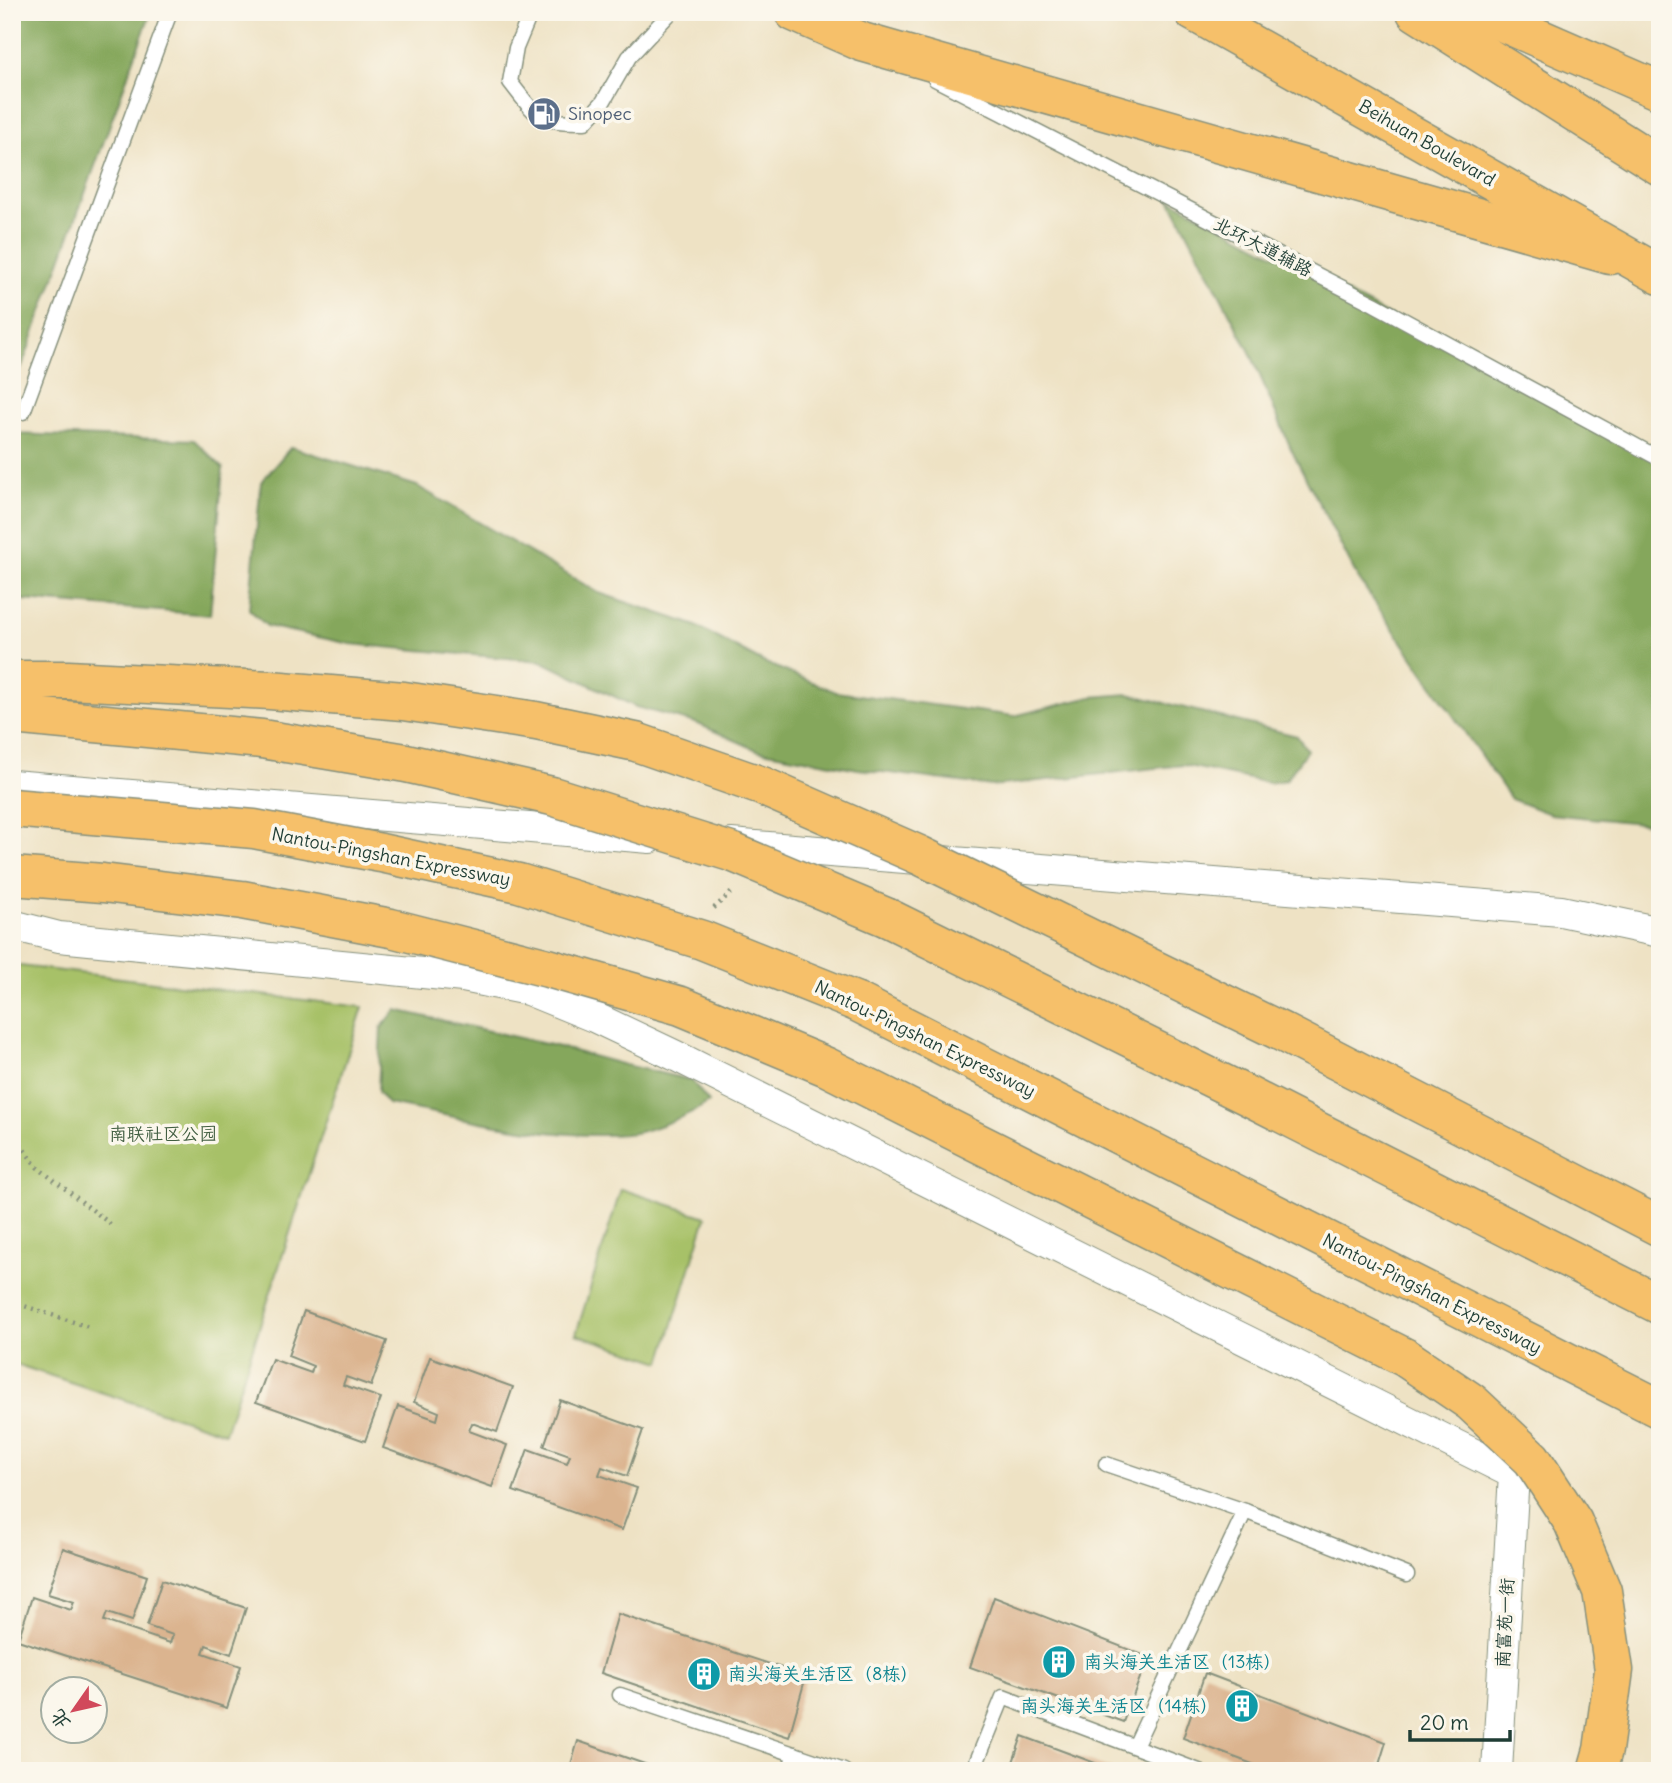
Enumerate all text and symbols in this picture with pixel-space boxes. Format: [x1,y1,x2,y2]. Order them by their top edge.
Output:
street label: Beihuan Boulevard [1355,94,1500,191]
fuel station icon: Sinopec [525,95,563,133]
place label: Sinopec [568,102,632,125]
street label: 北环大道辅路 [1210,212,1317,281]
street label: Nantou-Pingshan Expressway [270,822,512,891]
street label: Nantou-Pingshan Expressway [811,975,1039,1102]
park label: 南联社区公园 [109,1122,217,1145]
street label: Nantou-Pingshan Expressway [1319,1228,1546,1359]
street label: 南富苑一街 [1491,1577,1518,1669]
building icon: 南头海关生活区（13栋） [1040,1643,1078,1681]
place label: 南头海关生活区（13栋） [1084,1650,1281,1673]
building icon: 南头海关生活区（8栋） [685,1655,723,1693]
place label: 南头海关生活区（8栋） [728,1662,918,1685]
north arrow [38,1674,108,1744]
building icon: 南头海关生活区（14栋） [1223,1687,1261,1725]
place label: 南头海关生活区（14栋） [1020,1694,1218,1717]
scale bar [1410,1699,1509,1743]
text: 北 [45,1705,75,1734]
text: 20 m [1420,1709,1469,1736]

